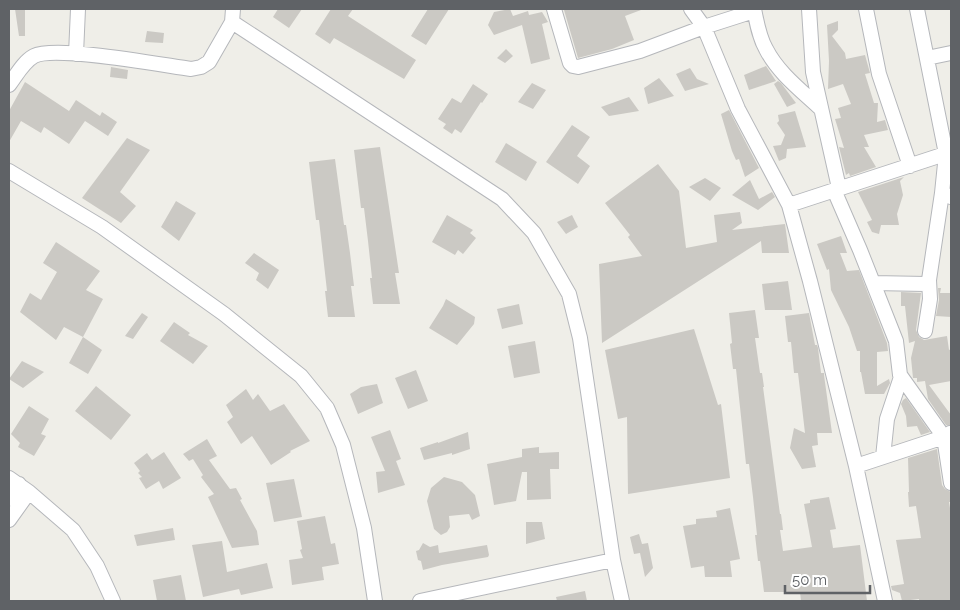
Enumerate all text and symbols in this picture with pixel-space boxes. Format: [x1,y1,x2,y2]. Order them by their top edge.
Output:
scale bar [785,562,870,594]
text: 50 m [792,571,827,589]

